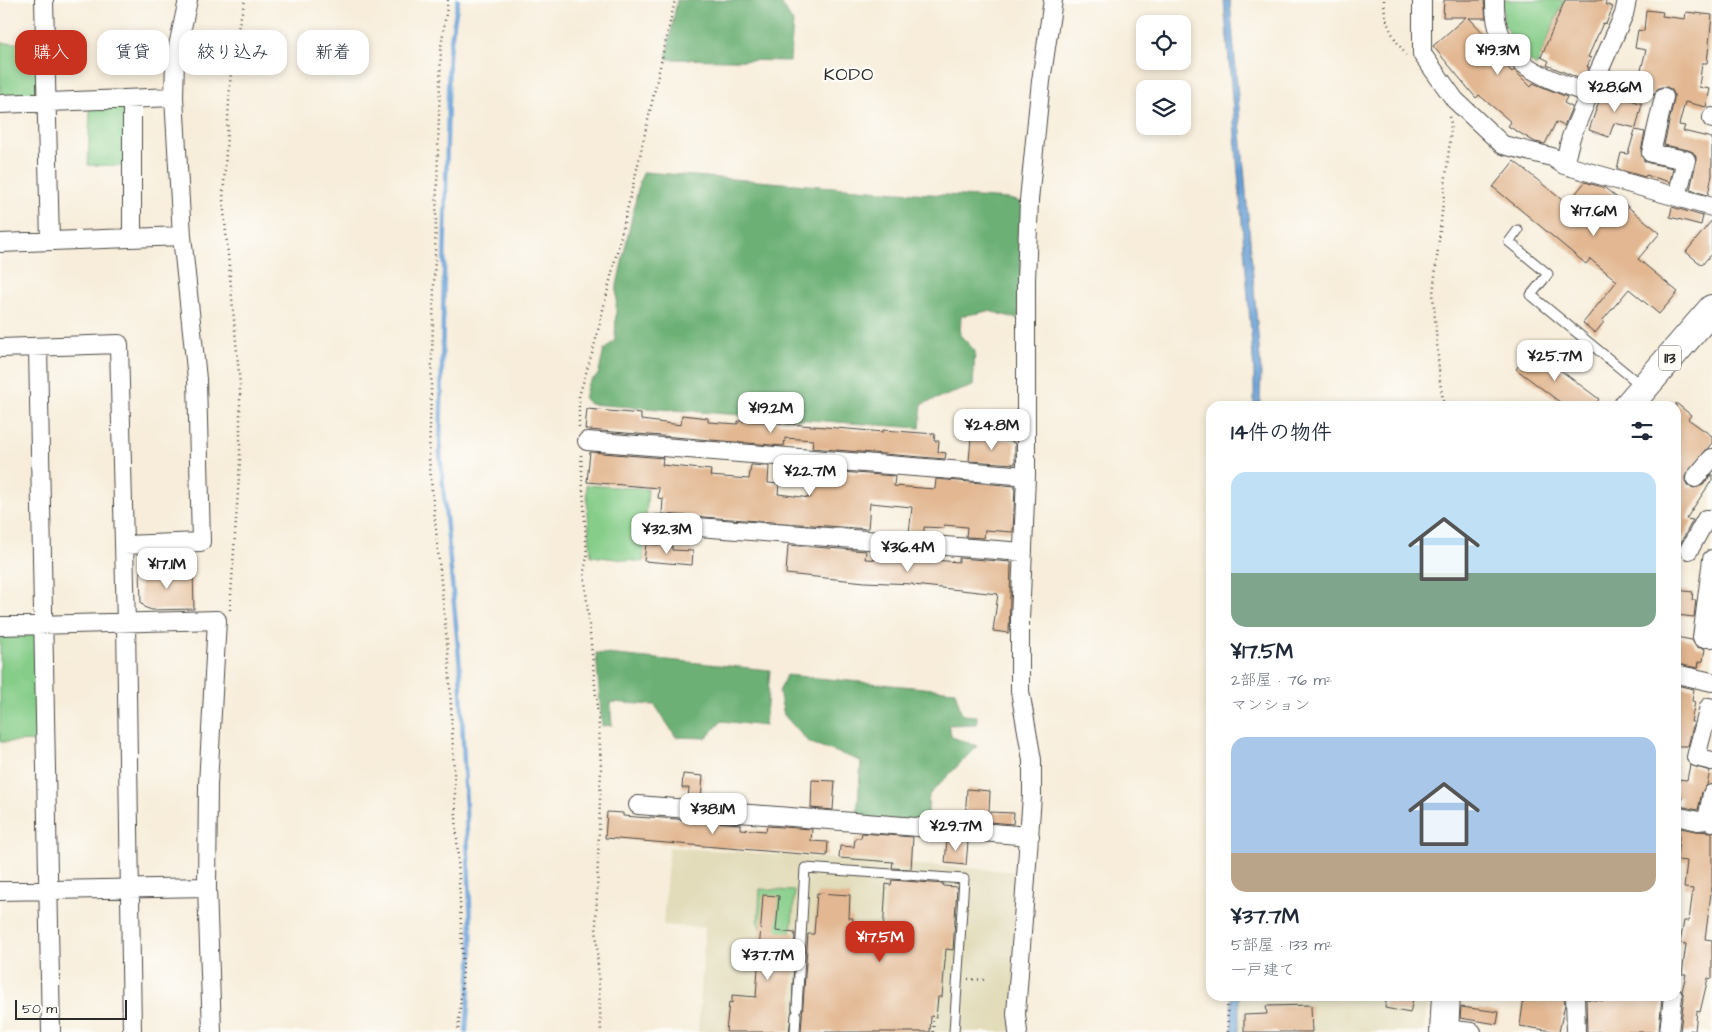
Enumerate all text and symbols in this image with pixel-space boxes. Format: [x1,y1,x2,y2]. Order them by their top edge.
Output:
map controls [1136,15,1191,135]
button: locate [1136,15,1191,70]
chip: 購入 [15,30,87,75]
chip: 賃貸 [97,30,169,75]
chip: 絞り込み [179,30,287,75]
chip: 新着 [297,30,369,75]
pin: ¥19.3M [1457,34,1539,76]
text: ¥19.3M [1476,39,1520,61]
district label: KODO [824,62,874,87]
pin: ¥28.6M [1574,70,1656,113]
text: ¥28.6M [1588,76,1642,98]
button: layers [1136,80,1191,135]
pin: ¥17.6M [1553,194,1635,237]
text: ¥17.6M [1571,200,1617,222]
pin: ¥25.7M [1514,340,1596,382]
text: ¥25.7M [1528,345,1582,367]
road number: 113 [1659,346,1681,370]
pin: ¥19.2M [730,392,812,434]
text: ¥19.2M [749,397,793,419]
pin: ¥24.8M [951,408,1033,451]
text: ¥24.8M [965,414,1019,436]
icon: filters [1628,417,1656,445]
text: 14件の物件 [1231,418,1332,447]
pin: ¥22.7M [769,454,851,497]
text: ¥22.7M [784,460,836,482]
icon: home [1399,504,1489,594]
pin: ¥32.3M [626,512,708,555]
text: ¥32.3M [642,518,692,540]
pin: ¥36.4M [867,530,949,573]
text: ¥36.4M [881,536,935,558]
pin: ¥17.1M [126,548,208,590]
text: ¥17.1M [148,553,186,575]
text: ¥17.5M [1231,637,1293,666]
text: 2部屋 · 76 m² [1231,669,1332,691]
text: マンション [1231,694,1310,716]
icon: home [1399,769,1489,859]
pin: ¥38.1M [672,792,754,835]
text: ¥38.1M [691,798,735,820]
pin: ¥29.7M [915,810,997,852]
text: ¥29.7M [930,815,982,837]
text: ¥37.7M [1231,902,1299,931]
pin: ¥17.5M [839,920,921,963]
text: ¥17.5M [856,926,904,948]
text: 5部屋 · 133 m² [1231,934,1333,956]
pin: ¥37.7M [727,938,809,981]
text: ¥37.7M [742,944,794,966]
text: 一戸建て [1231,959,1295,981]
scale bar [15,997,128,1020]
text: 50 m [22,999,57,1019]

